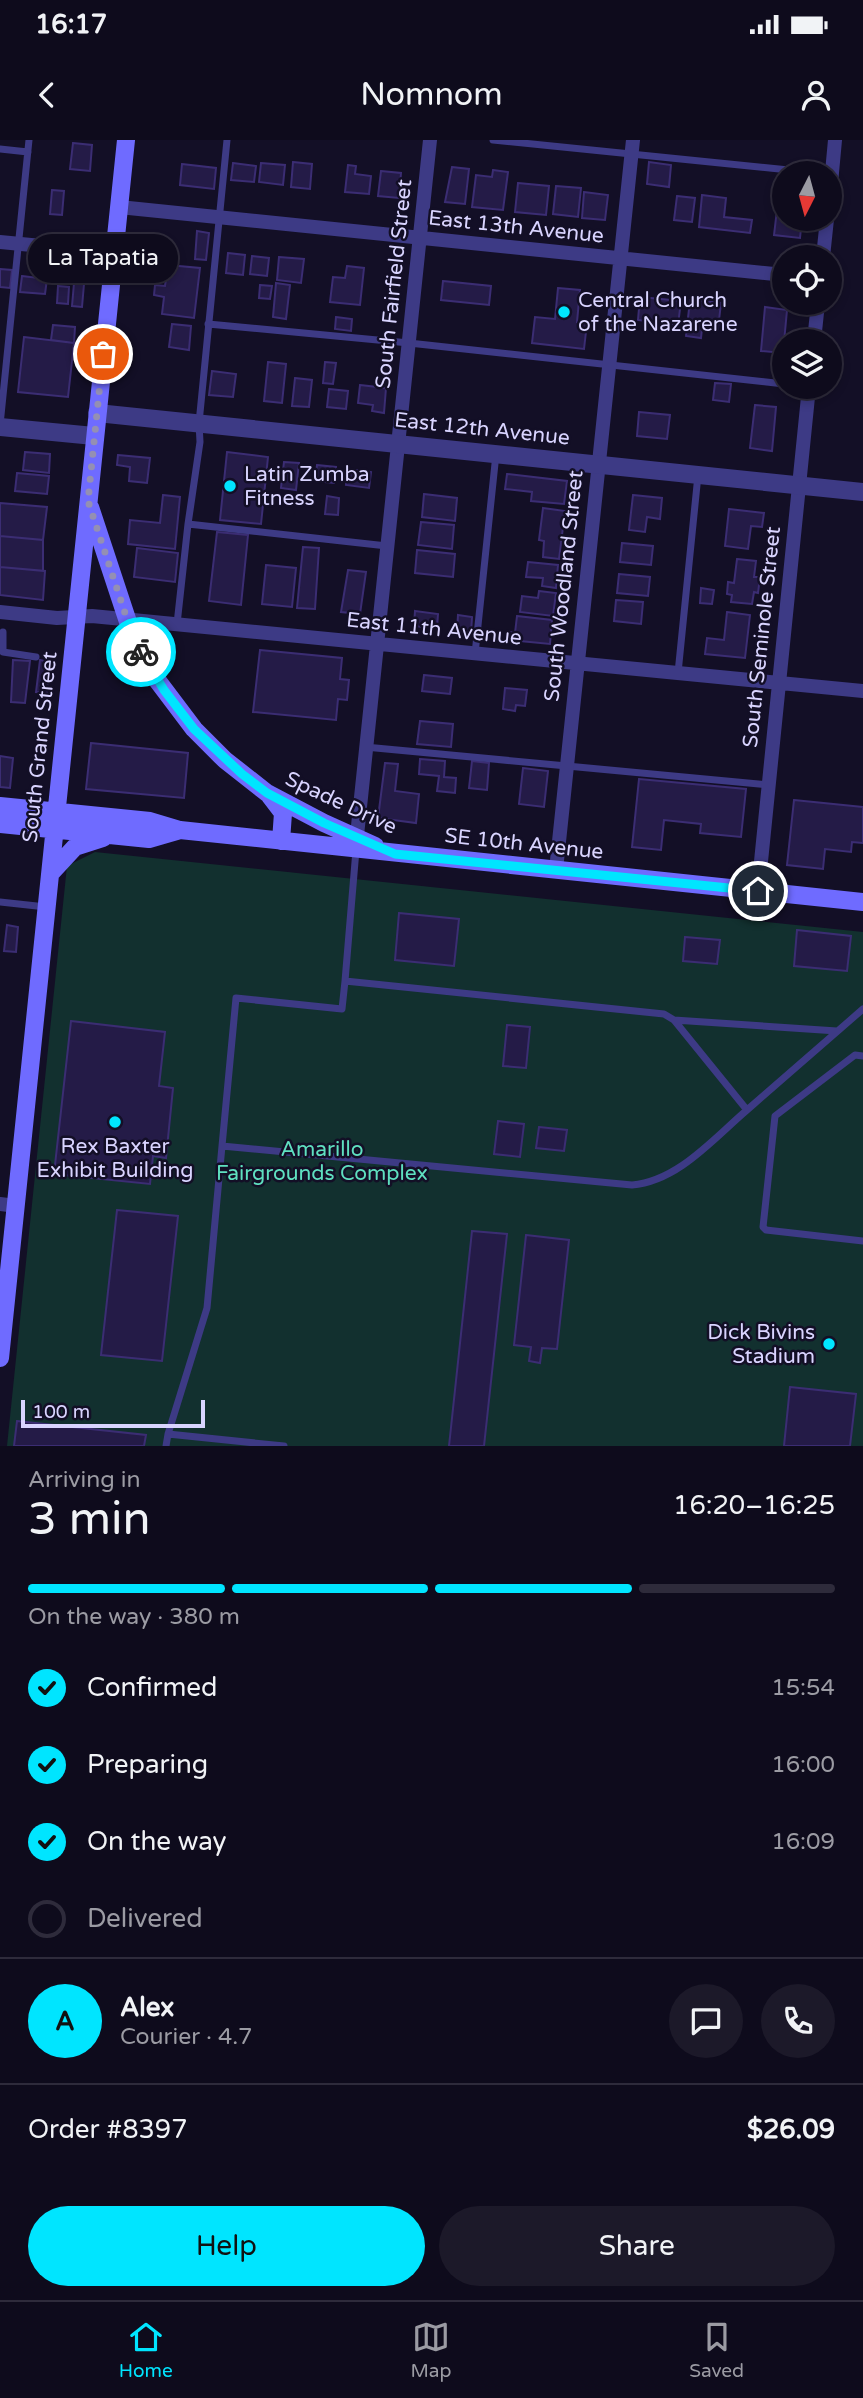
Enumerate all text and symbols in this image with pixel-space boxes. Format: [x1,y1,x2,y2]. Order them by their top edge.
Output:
text: 16:17 [35,9,107,40]
icon: back [28,76,66,114]
text: Nomnom [360,76,503,114]
icon: person [797,76,835,114]
north arrow [772,161,842,231]
map controls [772,161,842,399]
street label: South Fairfield Street [371,178,417,390]
street label: East 13th Avenue [427,205,605,249]
callout: La Tapatia [28,235,178,284]
text: La Tapatia [47,244,159,272]
button: locate [772,245,842,315]
place label: Central Church of the Nazarene [578,288,738,337]
marker: Central Church of the Nazarene [556,304,572,320]
pin [73,324,133,384]
button: layers [772,329,842,399]
icon: bag [84,335,122,373]
street label: East 12th Avenue [393,407,571,451]
place label: Latin Zumba Fitness [244,462,370,511]
street label: South Woodland Street [539,469,589,703]
marker: Latin Zumba Fitness [222,478,238,494]
street label: South Seminole Street [738,525,786,749]
street label: East 11th Avenue [345,607,523,651]
courier [106,617,176,687]
icon: bike [122,633,160,671]
street label: South Grand Street [18,650,62,844]
street label: Spade Drive [281,766,401,840]
street label: SE 10th Avenue [443,823,605,865]
pin [728,861,788,921]
icon: home [739,872,777,910]
marker: Rex Baxter Exhibit Building [107,1114,123,1130]
place label: Rex Baxter Exhibit Building [37,1134,193,1183]
park label: Amarillo Fairgrounds Complex [216,1137,428,1186]
place label: Dick Bivins Stadium [707,1320,815,1369]
marker: Dick Bivins Stadium [821,1336,837,1352]
scale bar [21,1397,205,1429]
text: 100 m [32,1401,90,1423]
text: Arriving in [28,1466,141,1494]
text: 16:20–16:25 [673,1490,835,1521]
text: 3 min [28,1492,151,1547]
text: On the way · 380 m [28,1603,240,1631]
icon: check [28,1669,66,1707]
text: Confirmed [87,1672,217,1703]
text: 15:54 [771,1674,835,1702]
icon: check [28,1746,66,1784]
text: Preparing [87,1749,208,1780]
text: 16:00 [771,1751,835,1779]
icon: check [28,1823,66,1861]
text: On the way [87,1826,227,1857]
text: 16:09 [771,1828,835,1856]
text: Delivered [87,1903,203,1934]
button: chat [669,1984,743,2058]
button: phone [761,1984,835,2058]
text: Alex [120,1992,174,2023]
text: A [55,2006,75,2037]
text: Courier · 4.7 [120,2023,253,2051]
text: Order #8397 [28,2114,188,2145]
text: $26.09 [747,2114,835,2145]
button: Help [28,2206,425,2286]
button: Share [439,2206,835,2286]
tab: Home [119,2318,173,2382]
tab: Map [410,2318,451,2382]
tab: Saved [689,2318,744,2382]

